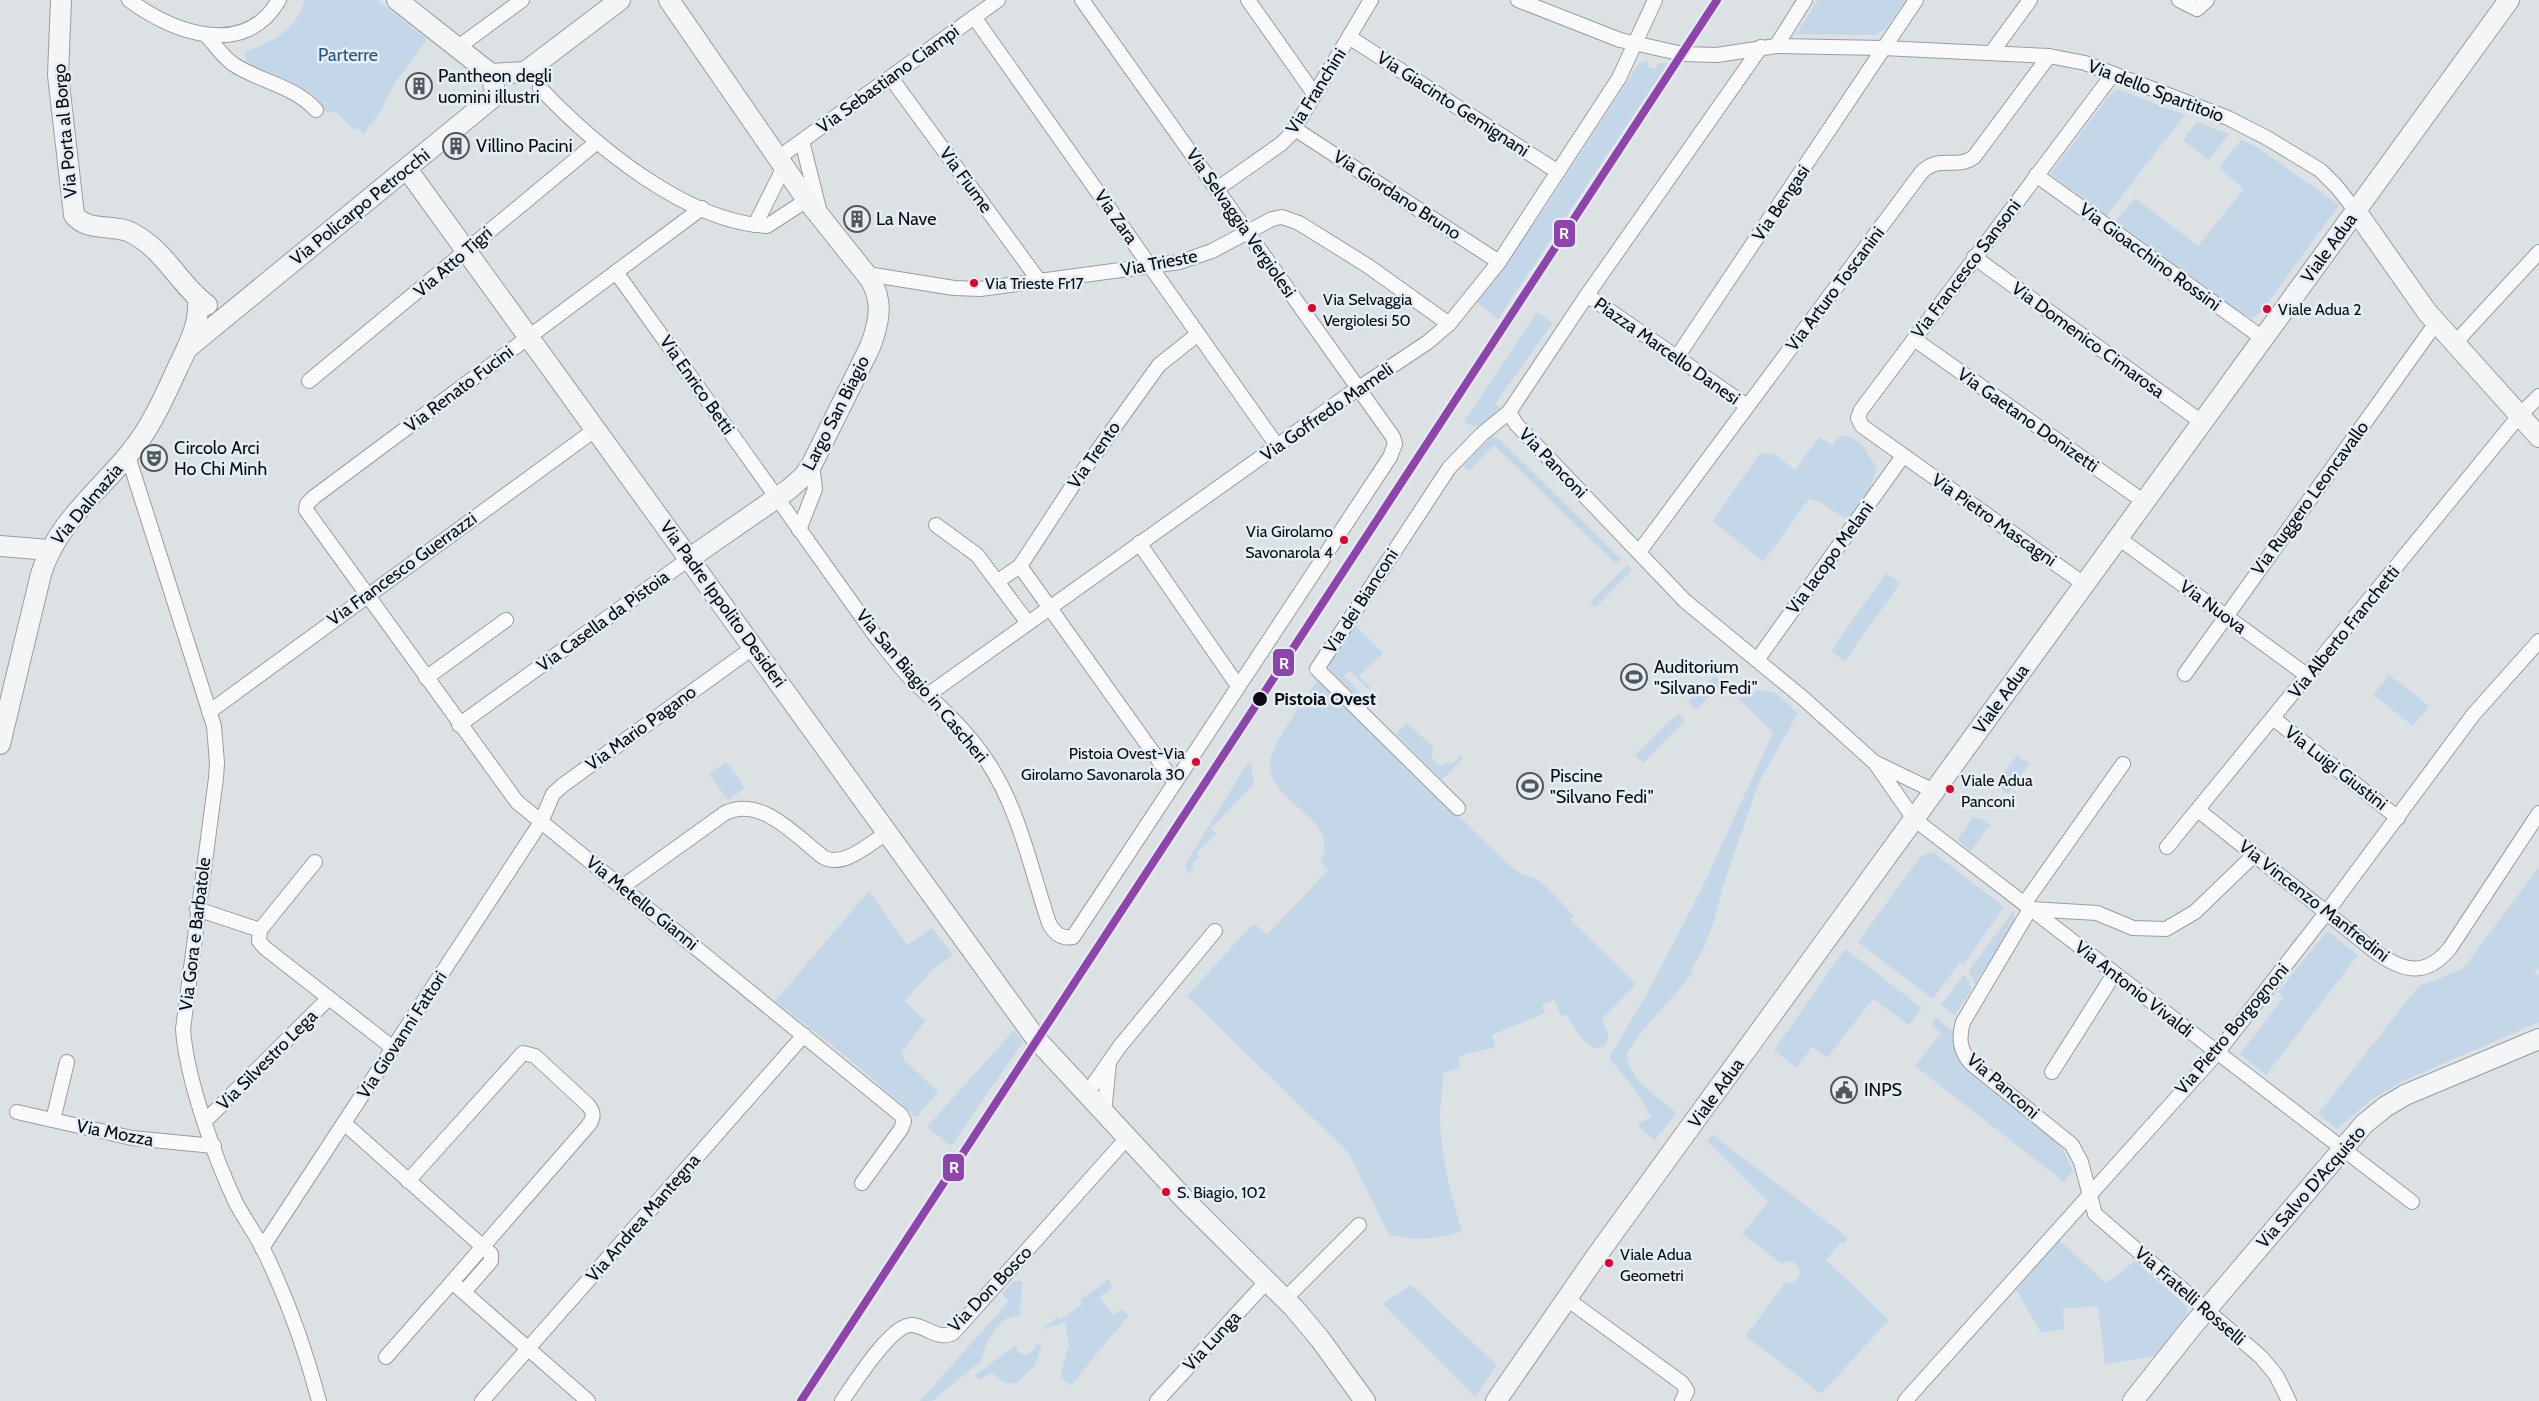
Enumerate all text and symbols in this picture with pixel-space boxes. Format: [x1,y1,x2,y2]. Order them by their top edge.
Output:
street label: Via Sebastiano Ciampi [813,20,963,138]
park label: Parterre [318,44,378,66]
street label: Via Franchini [1281,44,1351,138]
street label: Via Giacinto Gemignani [1373,47,1533,161]
street label: Via dello Spartitoio [2085,55,2227,127]
street label: Via Porta al Borgo [48,63,82,199]
place label: Pantheon degli uomini illustri [438,65,552,108]
building icon: Pantheon degli uomini illustri [404,71,434,101]
building icon: Villino Pacini [441,131,471,161]
place label: Villino Pacini [476,135,572,157]
street label: Via Fiume [935,143,997,217]
street label: Via Policarpo Petrocchi [286,144,434,270]
street label: Via Selvaggia Vergiolesi [1181,144,1301,302]
street label: Via Giordano Bruno [1329,146,1465,245]
street label: Via Bengasi [1748,161,1814,245]
street label: Via Zara [1090,186,1143,249]
street label: Via Francesco Sansoni [1907,195,2025,343]
street label: Via Gioacchino Rossini [2075,198,2225,316]
building icon: La Nave [842,204,872,234]
place label: La Nave [876,208,936,230]
street label: Viale Adua [2296,209,2362,287]
line badge: R [1553,219,1576,248]
street label: Via Atto Tigri [409,222,497,302]
street label: Via Arturo Toscanini [1781,222,1889,356]
text: R [1559,224,1569,243]
street label: Via Trieste [1119,245,1199,281]
place label: Via Trieste Fr17 [985,274,1084,293]
marker: Via Trieste Fr17 [968,277,980,289]
street label: Via Domenico Cimarosa [2007,277,2169,403]
place label: Via Selvaggia Vergiolesi 50 [1323,290,1412,330]
street label: Piazza Marcello Danesi [1590,292,1744,410]
place label: Viale Adua 2 [2278,300,2362,319]
marker: Via Selvaggia Vergiolesi 50 [1306,302,1318,314]
marker: Viale Adua 2 [2261,303,2273,315]
street label: Via Enrico Betti [655,331,739,439]
street label: Via Renato Fucini [400,341,518,437]
street label: Largo San Biagio [798,352,874,474]
street label: Via Goffredo Mameli [1256,358,1398,466]
street label: Via Gaetano Donizetti [1953,363,2103,477]
street label: Via Trento [1063,417,1125,493]
street label: Via Ruggero Leoncavallo [2247,417,2373,579]
street label: Via Panconi [1514,423,1592,503]
place label: Circolo Arci Ho Chi Minh [174,437,267,480]
theatre icon: Circolo Arci Ho Chi Minh [139,443,169,473]
street label: Via Dalmazia [47,459,128,549]
street label: Via Pietro Mascagni [1927,469,2061,571]
street label: Via Iacopo Melani [1782,497,1878,619]
street label: Via Francesco Guerrazzi [323,507,481,631]
street label: Via Padre Ippolito Desideri [655,517,791,691]
place label: Via Girolamo Savonarola 4 [1245,522,1333,562]
marker: Via Girolamo Savonarola 4 [1338,534,1350,546]
street label: Via dei Bianconi [1319,545,1403,657]
street label: Via Alberto Franchetti [2284,561,2404,703]
street label: Via Casella da Pistoia [532,565,674,676]
street label: Via Nuova [2175,575,2251,639]
street label: Via San Biagio in Cascheri [851,605,993,767]
line badge: R [1272,648,1295,677]
text: R [1279,654,1289,673]
place label: Auditorium "Silvano Fedi" [1654,656,1758,699]
street label: Viale Adua [1968,660,2034,738]
sports icon: Auditorium "Silvano Fedi" [1619,662,1649,692]
street label: Via Mario Pagano [581,681,701,775]
place label: Pistoia Ovest [1274,688,1376,710]
marker: Pistoia Ovest [1251,690,1269,708]
street label: Via Luigi Giustini [2280,721,2392,815]
place label: Pistoia Ovest-Via Girolamo Savonarola 30 [1021,744,1185,784]
marker: Pistoia Ovest-Via Girolamo Savonarola 30 [1190,756,1202,768]
place label: Piscine "Silvano Fedi" [1550,765,1654,808]
sports icon: Piscine "Silvano Fedi" [1515,771,1545,801]
place label: Viale Adua Panconi [1961,771,2033,811]
marker: Viale Adua Panconi [1944,783,1956,795]
street label: Via Vincenzo Manfredini [2234,835,2394,967]
street label: Via Metello Gianni [582,851,702,955]
street label: Via Gora e Barbatole [175,856,215,1012]
street label: Via Antonio Vivaldi [2071,936,2197,1042]
street label: Via Pietro Borgognoni [2171,959,2293,1099]
street label: Via Giovanni Fattori [353,967,451,1103]
street label: Via Silvestro Lega [212,1005,322,1115]
street label: Via Panconi [1962,1049,2044,1123]
street label: Viale Adua [1683,1054,1749,1132]
public building icon: INPS [1829,1075,1859,1105]
place label: INPS [1864,1079,1902,1101]
street label: Via Mozza [75,1115,156,1151]
street label: Via Salvo D'Acquisto [2252,1121,2370,1253]
street label: Via Andrea Mantegna [581,1149,705,1287]
line badge: R [942,1153,965,1182]
text: R [949,1158,959,1177]
place label: S. Biagio, 102 [1177,1183,1266,1202]
marker: S. Biagio, 102 [1160,1186,1172,1198]
street label: Via Don Bosco [943,1241,1037,1337]
street label: Via Fratelli Rosselli [2130,1242,2250,1350]
place label: Viale Adua Geometri [1620,1245,1692,1285]
marker: Viale Adua Geometri [1603,1257,1615,1269]
street label: Via Lunga [1179,1306,1246,1376]

